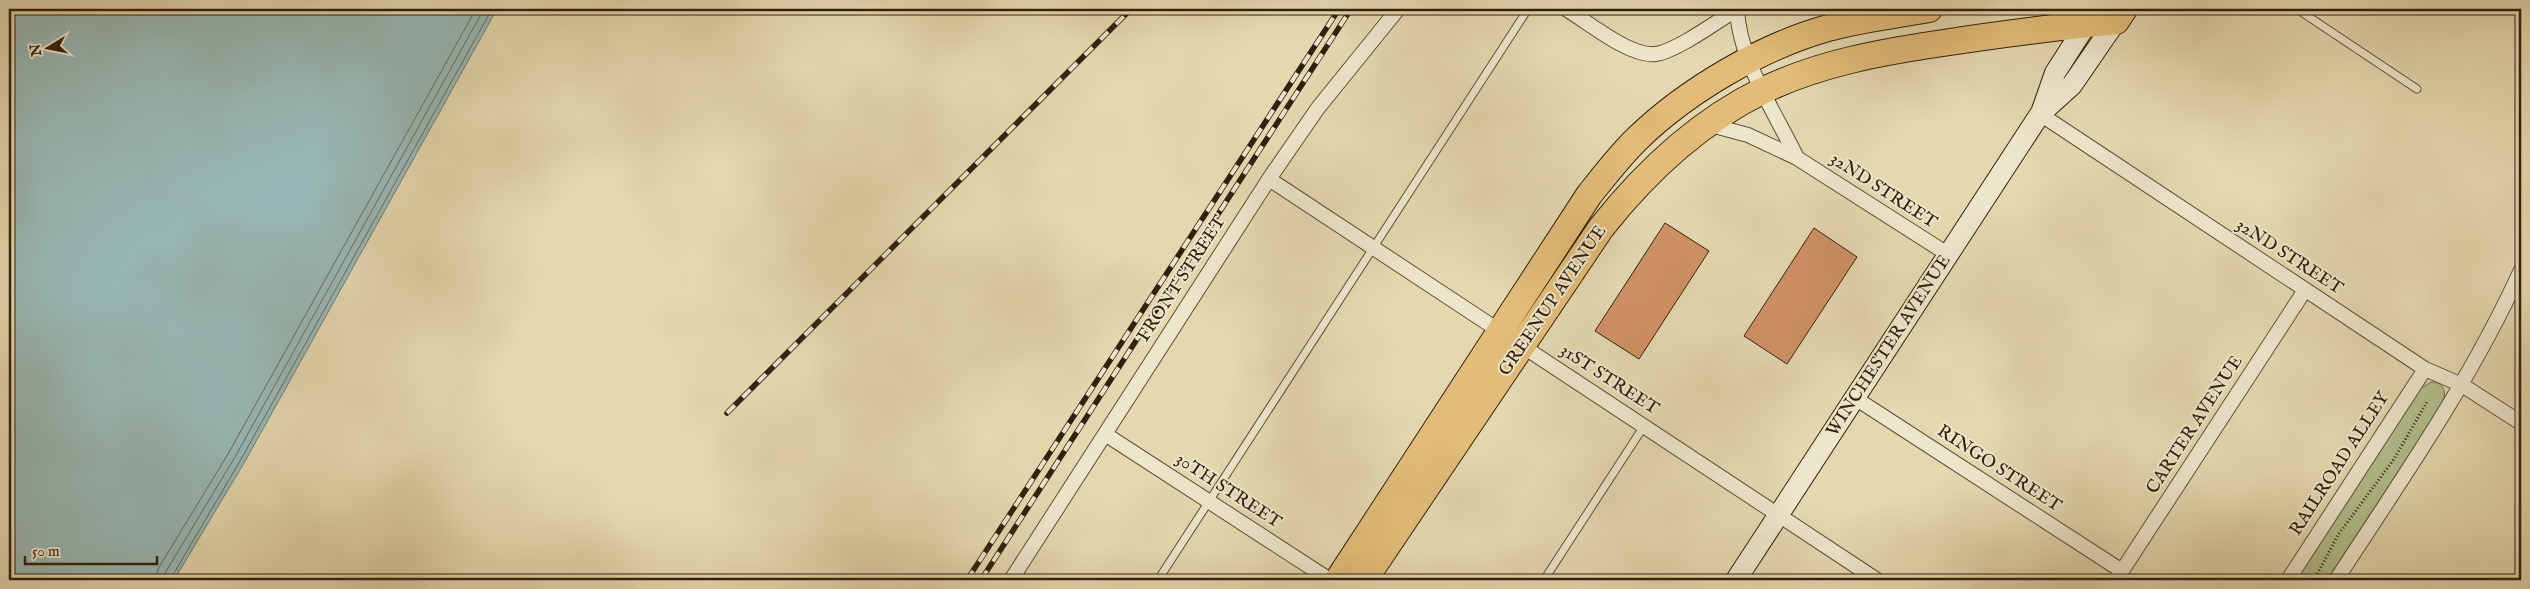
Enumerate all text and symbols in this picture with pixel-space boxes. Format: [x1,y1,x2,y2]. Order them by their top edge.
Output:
north arrow [22,22,72,72]
text: N [26,43,46,59]
street label: 32ND STREET [1825,148,1941,234]
street label: FRONT STREET [1133,212,1231,346]
street label: 32ND STREET [2231,214,2347,300]
street label: GREENUP AVENUE [1494,221,1612,381]
street label: WINCHESTER AVENUE [1822,251,1956,441]
street label: 31ST STREET [1555,339,1663,421]
street label: CARTER AVENUE [2142,352,2248,498]
street label: RAILROAD ALLEY [2285,387,2396,540]
street label: RINGO STREET [1932,420,2066,518]
street label: 30TH STREET [1171,448,1285,534]
scale bar [25,534,158,566]
text: 50 m [32,542,60,561]

